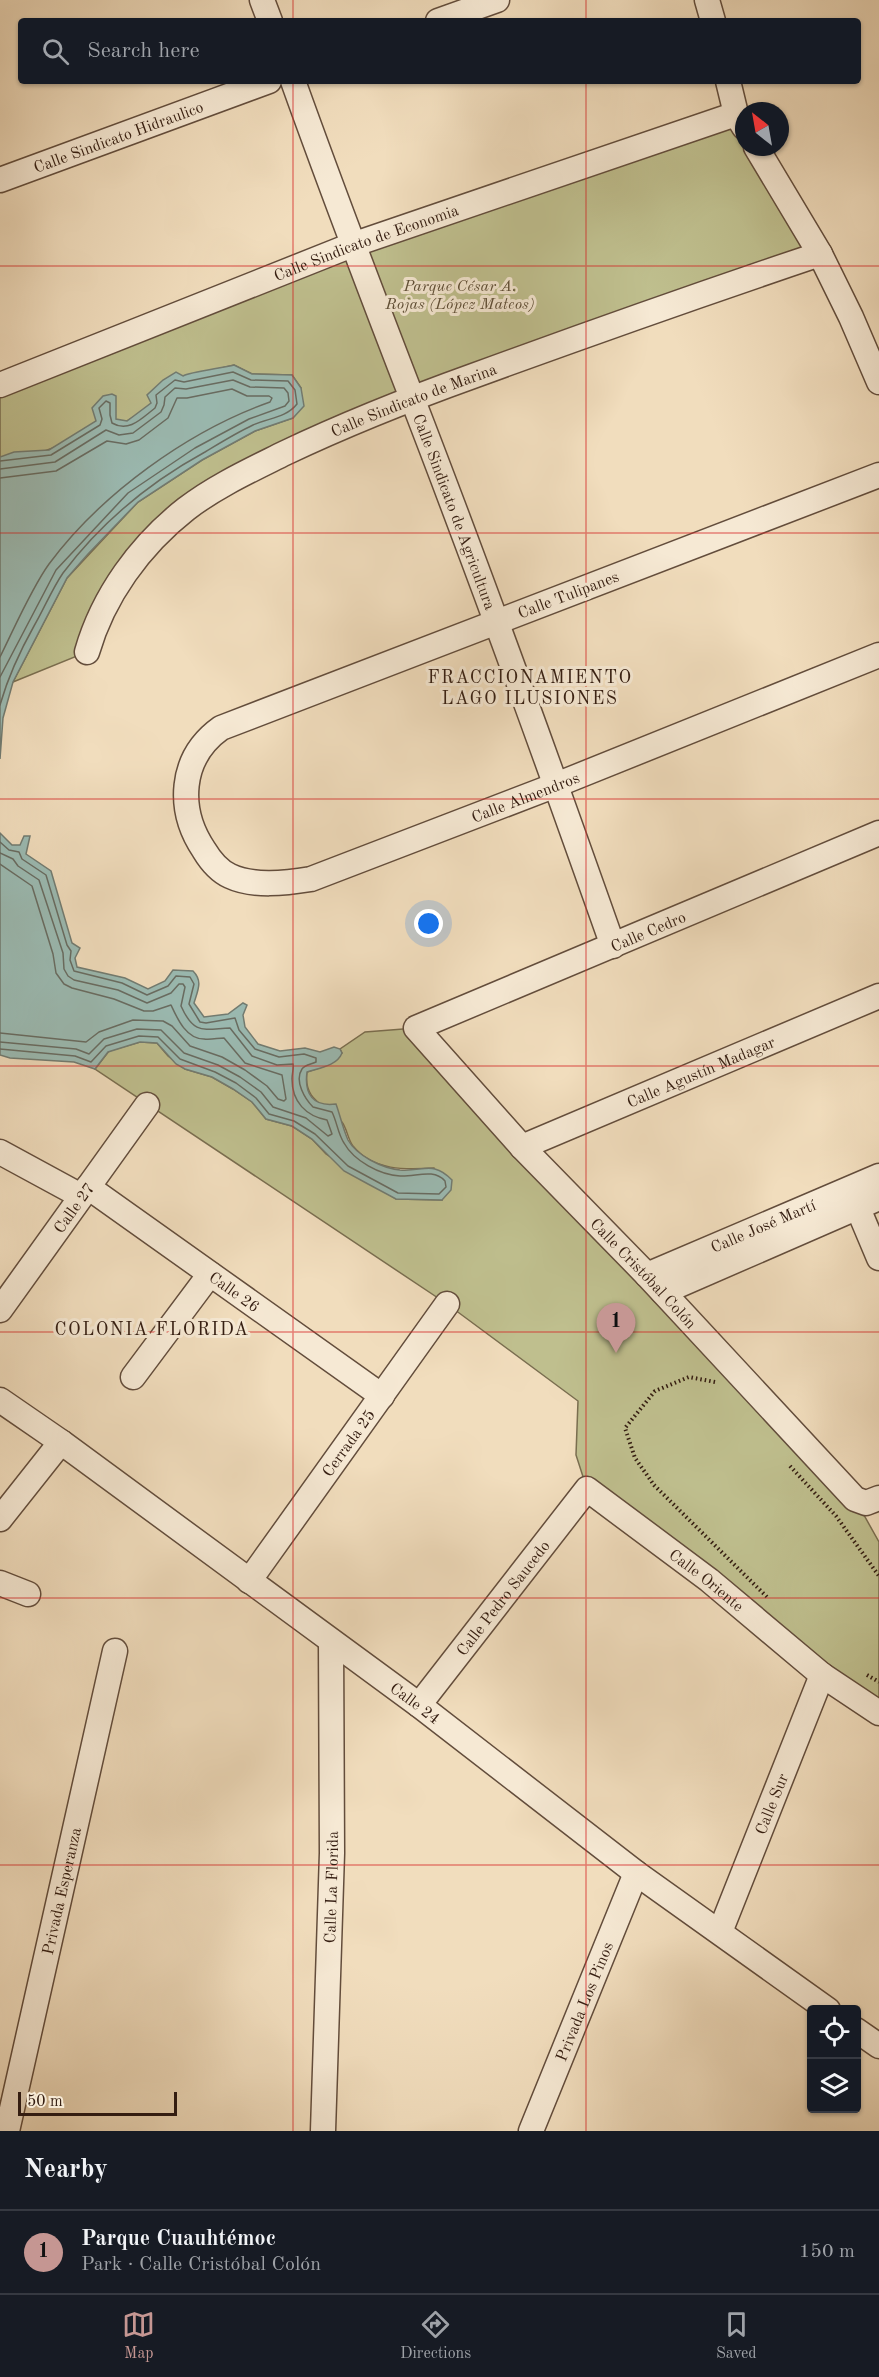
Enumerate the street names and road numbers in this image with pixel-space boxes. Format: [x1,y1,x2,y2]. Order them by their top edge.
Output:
street label: Calle Sindicato Hidraulico [32,100,206,177]
street label: Calle Sindicato de Economia [272,203,461,285]
street label: Calle Sindicato de Marina [329,362,499,441]
street label: Calle Sindicato de Agricultura [409,412,497,612]
street label: Calle Tulipanes [516,569,622,622]
street label: Calle Almendros [470,770,582,827]
street label: Calle Cedro [609,910,689,956]
street label: Calle Agustín Madagar [625,1035,778,1112]
street label: Calle 27 [52,1181,98,1237]
street label: Calle José Martí [709,1198,819,1257]
street label: Calle Cristóbal Colón [586,1216,699,1333]
street label: Calle 26 [205,1270,262,1316]
street label: Cerrada 25 [320,1407,379,1480]
street label: Calle Pedro Saucedo [454,1538,554,1659]
street label: Calle Oriente [665,1547,746,1616]
street label: Calle 24 [386,1681,442,1728]
street label: Calle Sur [753,1771,792,1837]
street label: Privada Esperanza [41,1826,85,1957]
street label: Calle La Florida [323,1831,342,1944]
street label: Privada Los Pinos [554,1940,617,2064]

